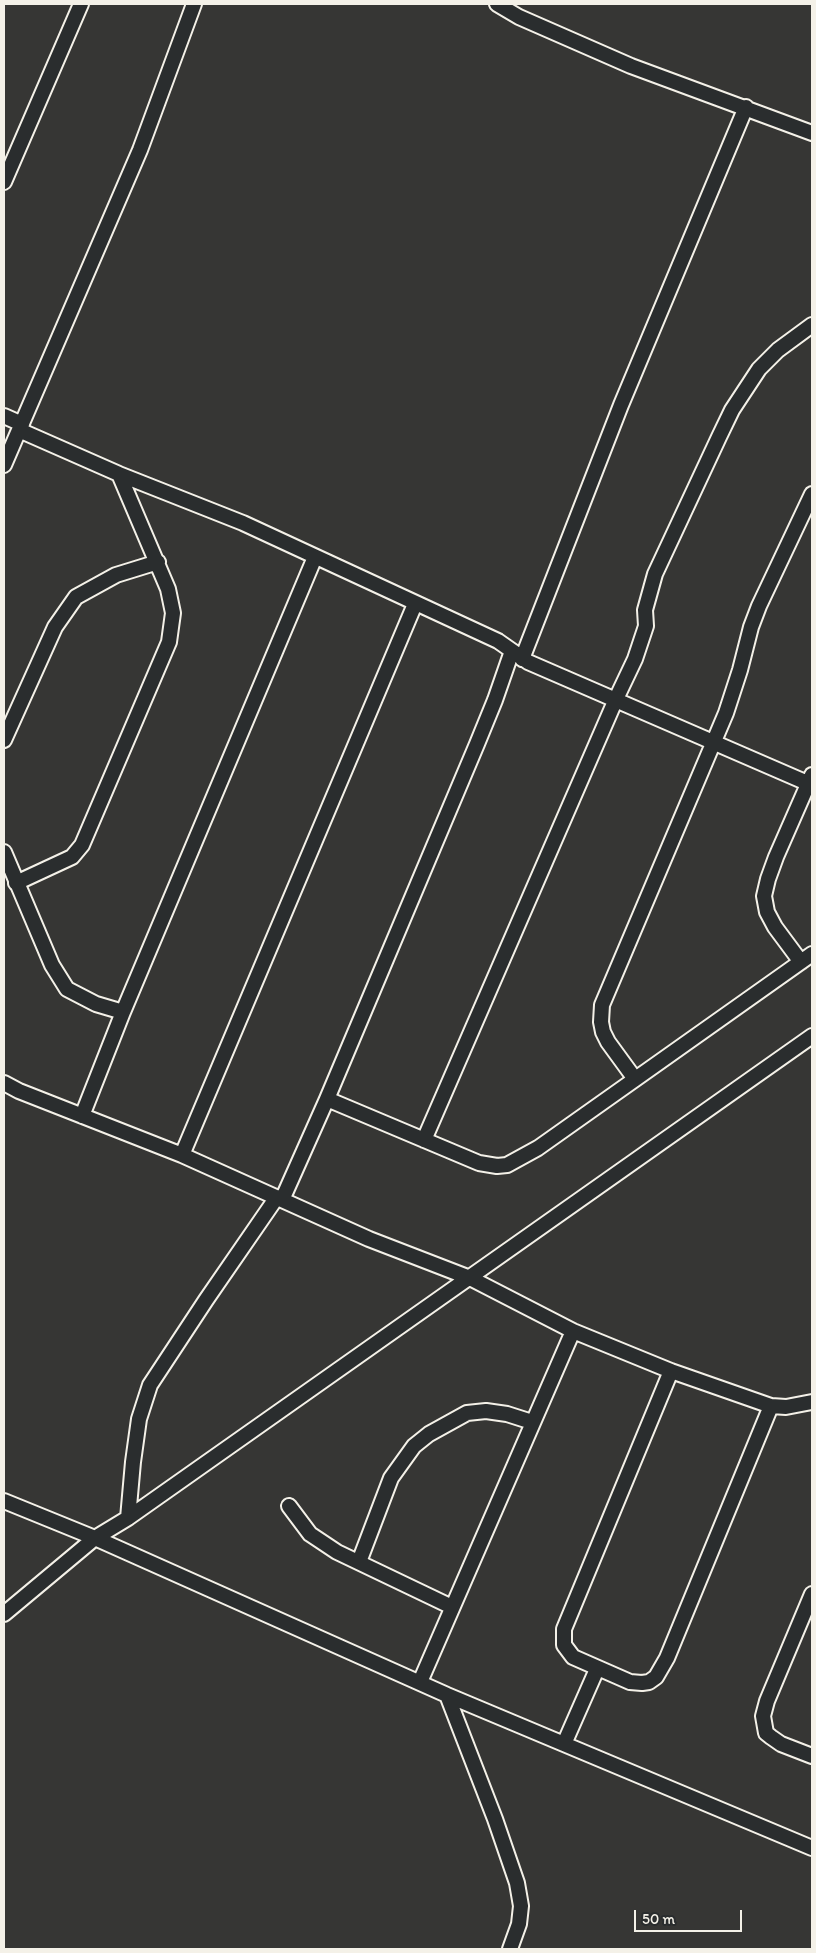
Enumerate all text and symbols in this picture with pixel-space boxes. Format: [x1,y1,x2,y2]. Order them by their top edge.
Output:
scale bar [636,1900,744,1932]
text: 50 m [642,1910,675,1928]

